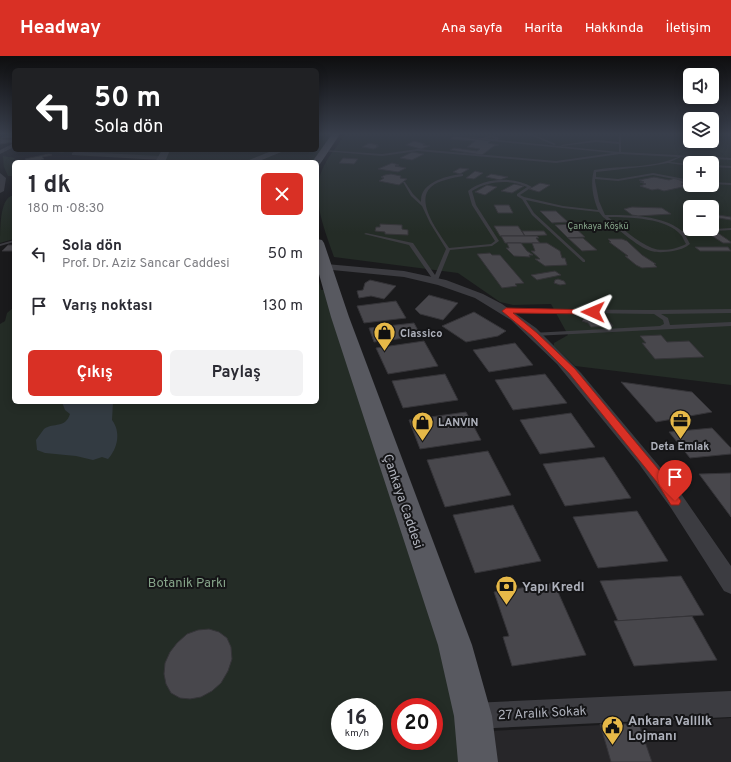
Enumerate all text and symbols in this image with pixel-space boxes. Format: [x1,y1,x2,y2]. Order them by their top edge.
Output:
text: Headway [20,16,101,40]
text: Ana sayfa [441,20,502,37]
text: Harita [524,20,563,37]
text: Hakkında [585,20,643,37]
text: İletişim [665,20,711,37]
map controls [683,68,719,236]
button: sound [683,68,719,104]
text: 50 m [94,81,161,117]
icon: left [28,84,80,136]
button: layers [683,112,719,148]
text: Sola dön [94,116,163,139]
button: + [683,156,719,192]
text: 1 dk [28,171,71,201]
button: close [261,173,303,215]
button: − [683,200,719,236]
text: 180 m · 08:30 [28,201,104,217]
park label: Çankaya Köşkü [567,221,629,232]
text: Sola dön [62,237,122,256]
icon: left [28,243,50,265]
text: 50 m [268,245,303,264]
text: Prof. Dr. Aziz Sancar Caddesi [62,256,230,272]
position arrow [572,291,614,333]
icon: arrive [28,295,50,317]
text: Varış noktası [62,297,153,316]
text: 130 m [263,297,303,316]
shop icon: Classico [371,320,397,353]
place label: Classico [400,327,442,341]
button: Çıkış [28,350,162,396]
button: Paylaş [170,350,303,396]
office icon: Deta Emlak [667,407,693,440]
shop icon: LANVIN [410,409,436,442]
place label: LANVIN [438,416,478,430]
place label: Deta Emlak [651,440,709,454]
street label: Çankaya Caddesi [378,452,426,551]
pin [658,460,692,501]
icon: arrive [664,466,686,488]
bank icon: Yapı Kredi [494,573,520,606]
park label: Botanik Parkı [148,576,226,592]
place label: Yapı Kredi [522,580,584,596]
speed limit sign: 20 [391,698,443,750]
street label: 27 Aralık Sokak [497,704,587,724]
text: 16 [347,706,367,732]
public building icon: Ankara Valilik Lojmanı [599,714,625,747]
place label: Ankara Valilik Lojmanı [628,714,712,745]
text: km/h [345,727,369,740]

